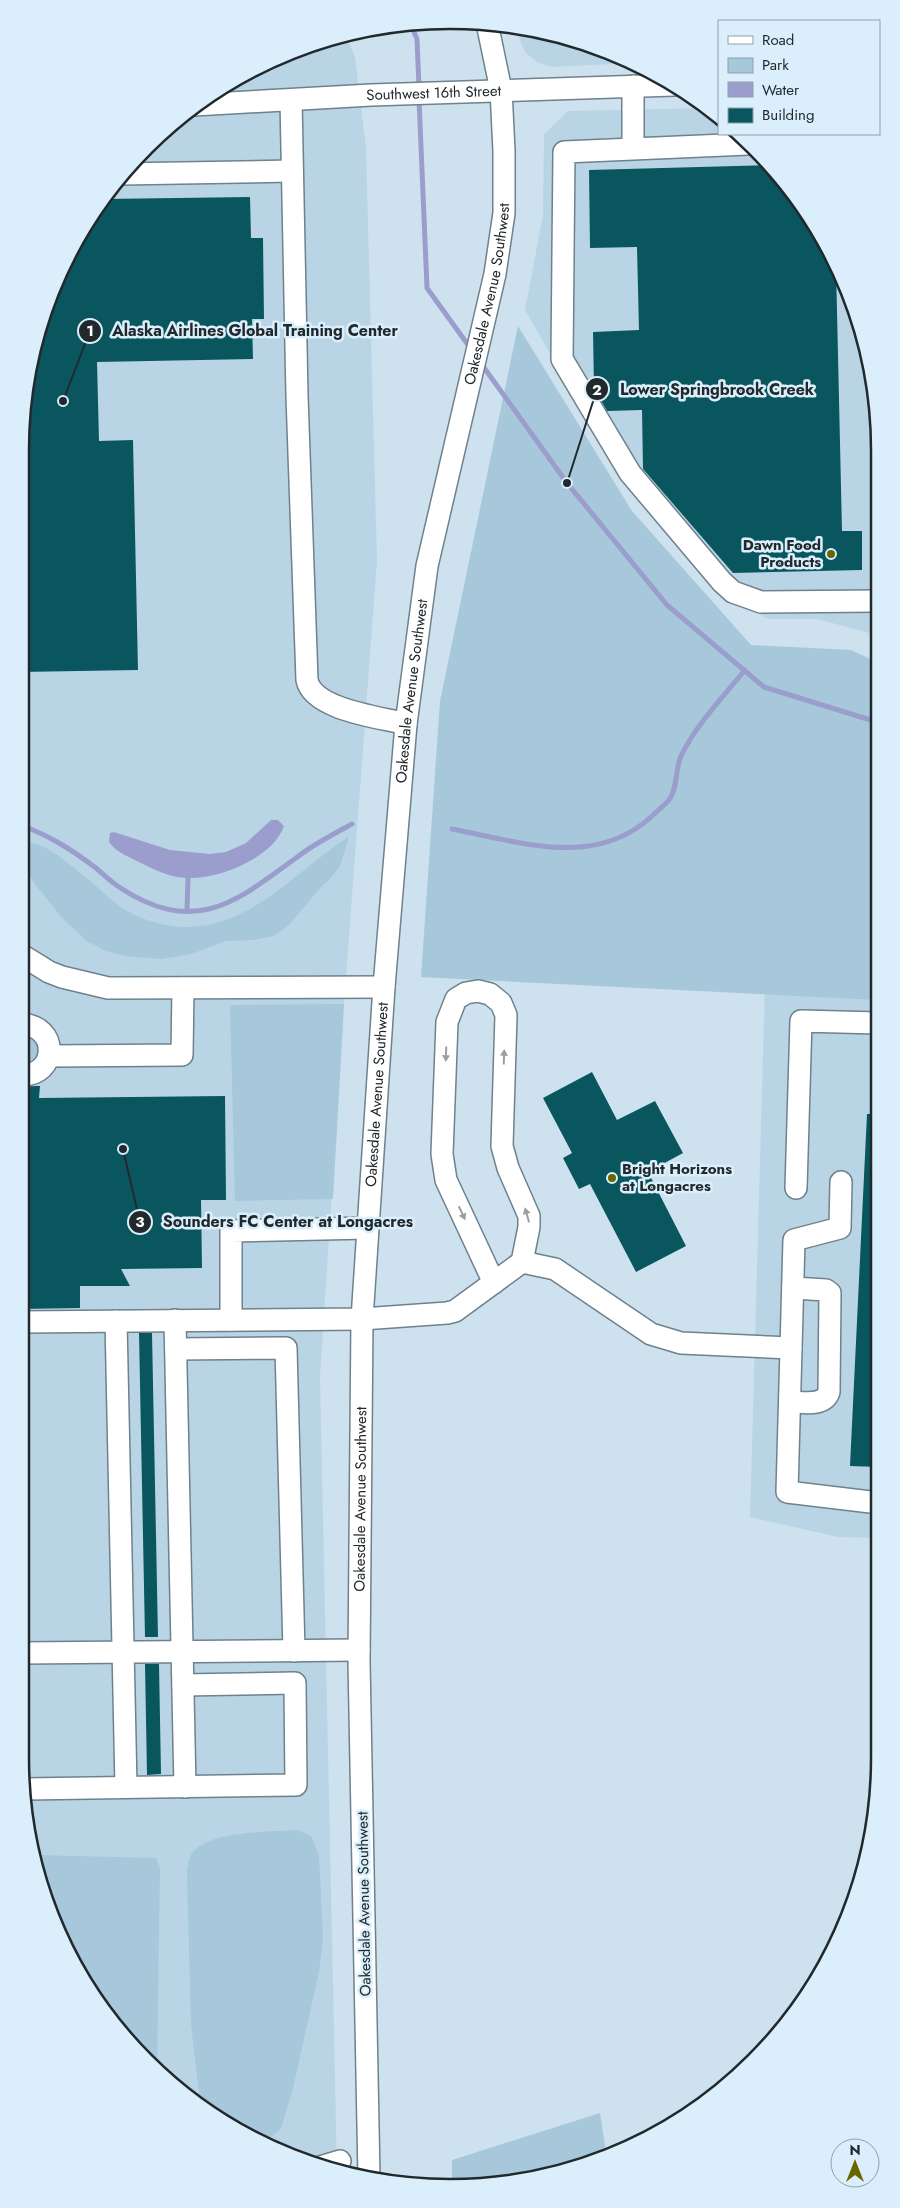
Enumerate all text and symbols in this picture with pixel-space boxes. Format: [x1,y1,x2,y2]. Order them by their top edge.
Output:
legend [718,20,880,135]
text: Road [762,29,794,51]
text: Park [762,54,789,76]
text: Water [762,79,800,101]
street label: Southwest 16th Street [366,80,502,106]
text: Building [762,104,814,126]
street label: Oakesdale Avenue Southwest [459,203,515,387]
callout: Alaska Airlines Global Training Center [77,315,408,346]
text: Alaska Airlines Global Training Center [111,319,398,342]
text: 1 [86,320,94,342]
callout: Lower Springbrook Creek [585,374,824,405]
text: Lower Springbrook Creek [620,378,815,401]
text: 2 [592,379,602,401]
place label: Dawn Food Products [743,534,821,573]
marker: Dawn Food Products [825,548,837,560]
street label: Oakesdale Avenue Southwest [390,597,434,784]
street label: Oakesdale Avenue Southwest [360,1001,394,1188]
one-way arrow [442,1046,450,1062]
one-way arrow [501,1049,509,1065]
place label: Bright Horizons at Longacres [622,1158,732,1197]
marker: Bright Horizons at Longacres [606,1172,618,1184]
callout: Sounders FC Center at Longacres [128,1206,423,1237]
one-way arrow [458,1206,466,1220]
one-way arrow [523,1207,531,1222]
text: Sounders FC Center at Longacres [163,1210,413,1233]
text: 3 [135,1211,145,1233]
street label: Oakesdale Avenue Southwest [349,1406,372,1592]
street label: Oakesdale Avenue Southwest [351,1811,377,1997]
north arrow [830,2138,880,2188]
text: N [849,2140,861,2160]

